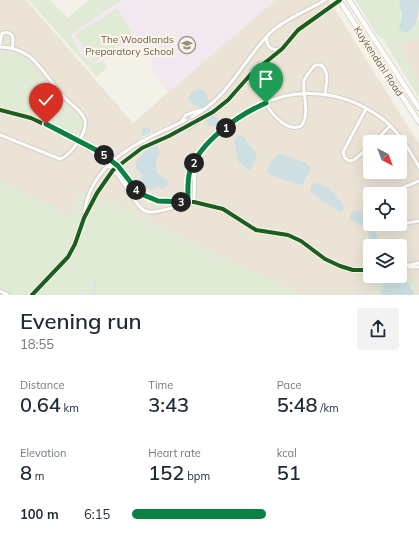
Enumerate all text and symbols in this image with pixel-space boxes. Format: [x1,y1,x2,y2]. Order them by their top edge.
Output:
street label: Kuykendahl Road [351,24,406,99]
place label: The Woodlands Preparatory School [85,33,174,58]
school or university icon: The Woodlands Preparatory School [177,35,197,55]
pin [249,62,283,103]
icon: arrive [255,68,277,90]
pin [29,83,63,124]
icon: check [35,89,57,111]
pin: 1 [216,118,236,138]
text: 1 [223,121,229,135]
north arrow [363,135,407,179]
map controls [363,135,407,283]
pin: 5 [94,145,114,165]
text: 5 [101,148,107,162]
pin: 2 [184,153,204,173]
text: 2 [191,156,197,170]
pin: 4 [126,180,146,200]
text: 4 [133,183,139,197]
button: locate [363,187,407,231]
pin: 3 [171,192,191,212]
text: 3 [178,195,184,209]
button: layers [363,239,407,283]
text: Evening run [20,307,142,335]
button: share [357,308,399,350]
text: 18:55 [20,336,54,352]
text: Distance [20,378,64,392]
text: Time [148,378,173,392]
text: Pace [277,378,301,392]
text: 0.64 [20,392,61,417]
text: 3:43 [148,392,189,417]
text: 5:48 [277,392,317,417]
text: km [61,401,79,415]
text: /km [317,401,339,415]
text: Elevation [20,446,67,460]
text: Heart rate [148,446,201,460]
text: kcal [277,446,297,460]
text: 8 [20,460,32,485]
text: 152 [148,460,184,485]
text: 51 [277,460,301,485]
text: m [32,469,45,483]
text: bpm [184,469,210,483]
text: 100 m [20,506,59,522]
text: 6:15 [84,506,110,522]

